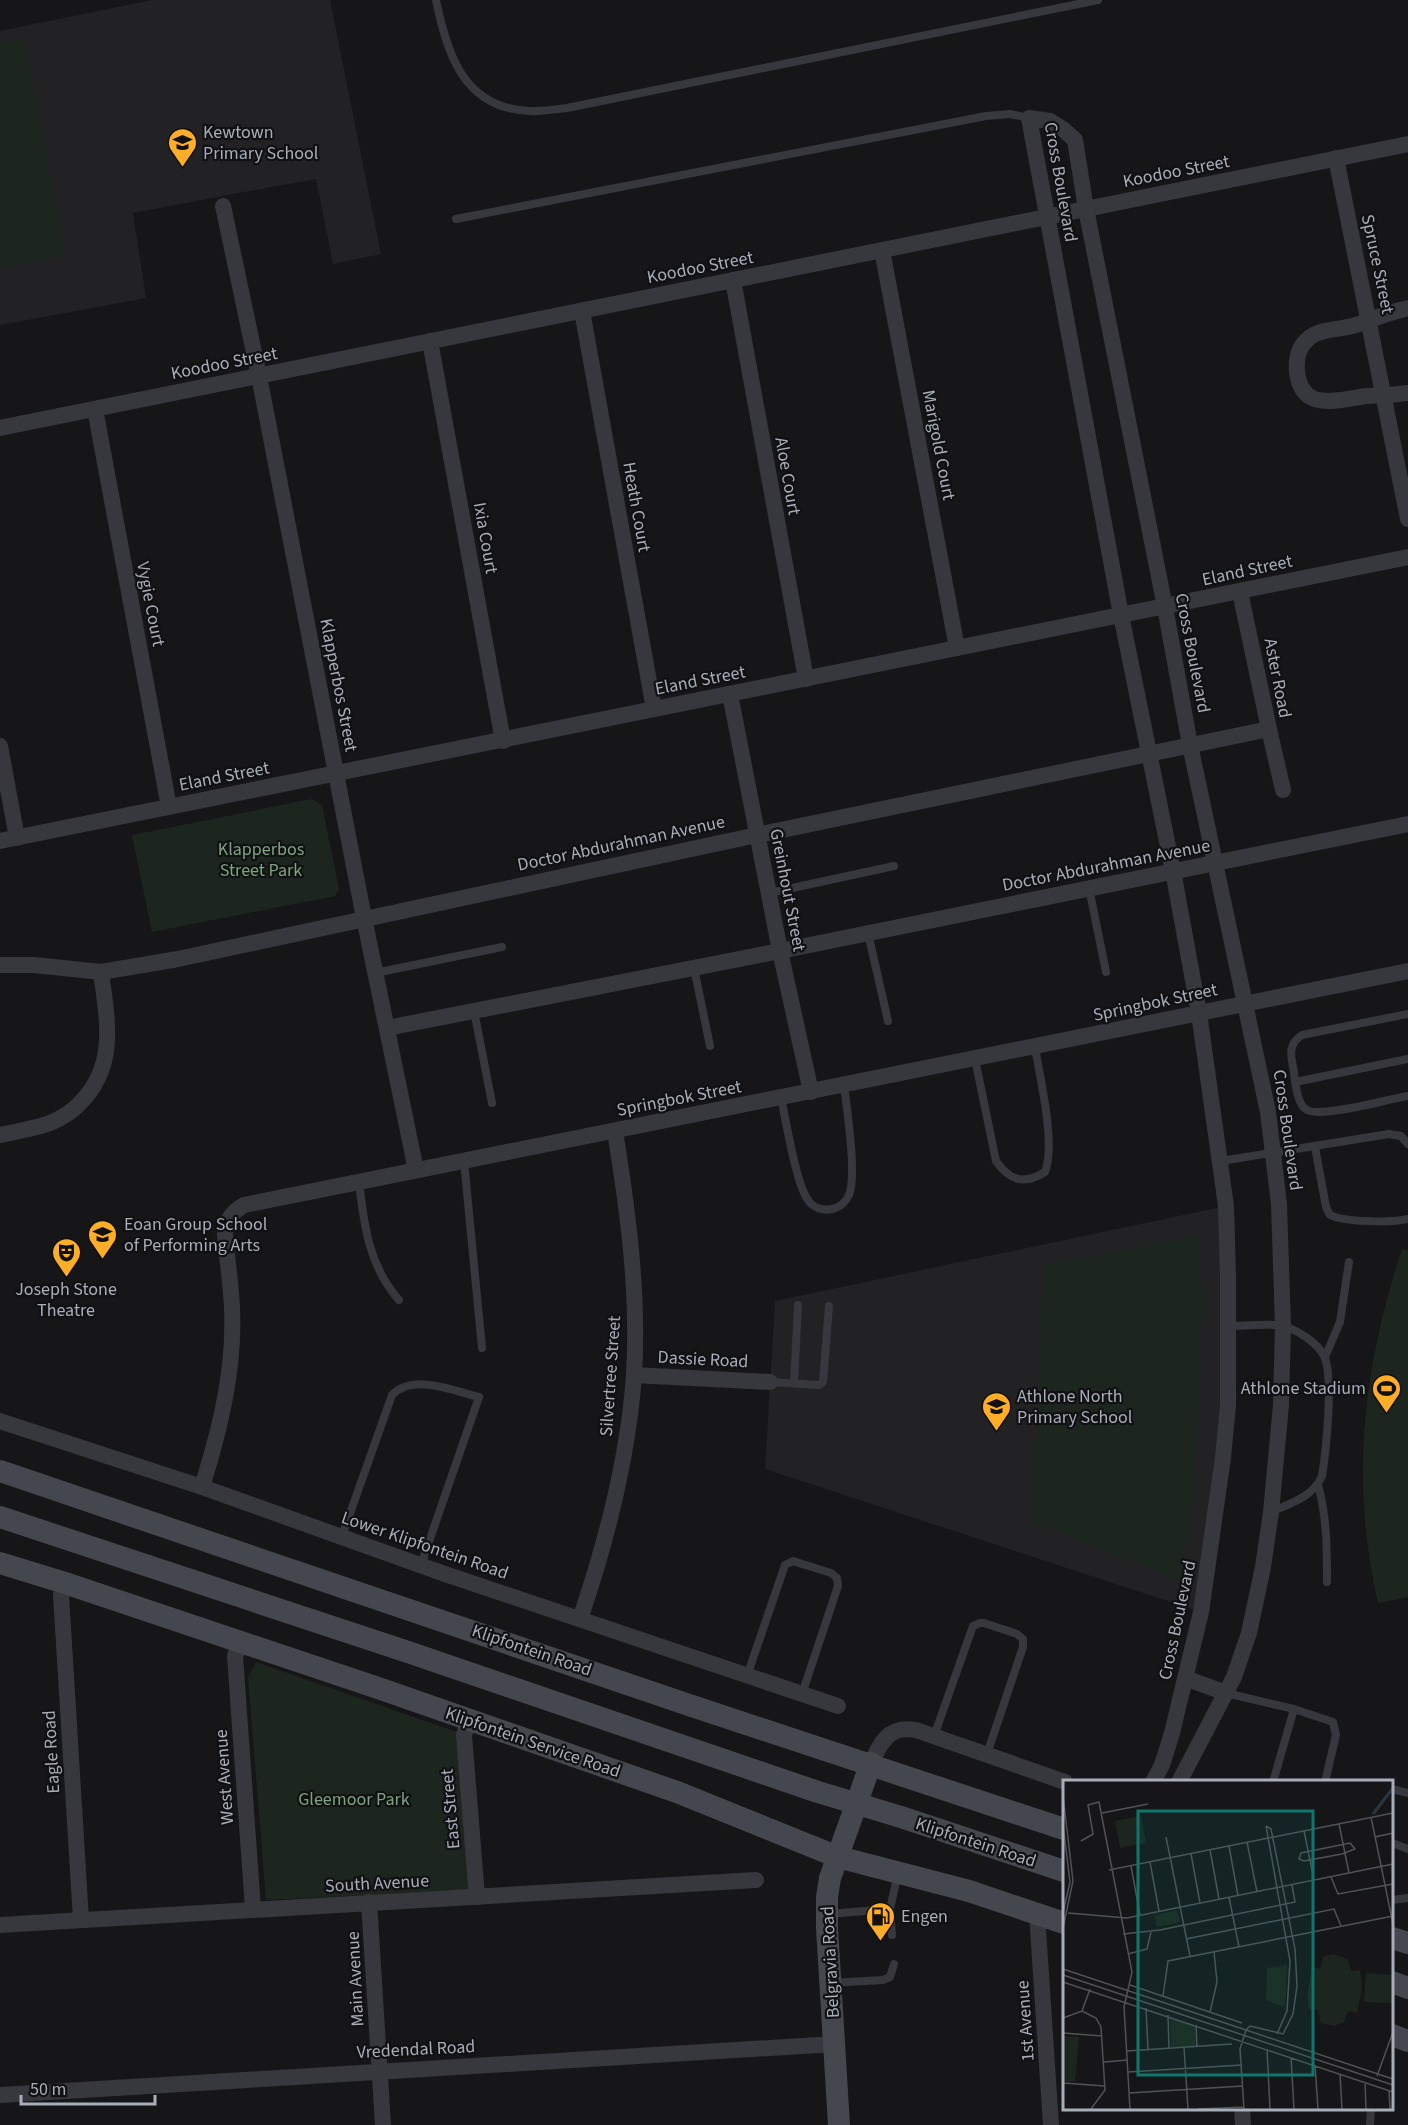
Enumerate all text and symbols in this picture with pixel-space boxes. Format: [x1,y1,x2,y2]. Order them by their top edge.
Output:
place label: Kewtown Primary School [203,120,318,166]
street label: Cross Boulevard [1038,120,1083,244]
school or university icon: Kewtown Primary School [166,126,198,168]
street label: Koodoo Street [1121,149,1231,194]
street label: Spruce Street [1355,212,1400,316]
street label: Koodoo Street [645,245,755,290]
street label: Koodoo Street [169,341,279,386]
street label: Marigold Court [916,388,961,502]
street label: Aloe Court [768,435,807,517]
street label: Heath Court [616,460,657,554]
street label: Ixia Court [467,500,504,576]
street label: Eland Street [1200,549,1295,592]
street label: Vygie Court [130,560,171,649]
street label: Cross Boulevard [1169,591,1216,715]
street label: Klapperbos Street [313,616,364,754]
street label: Aster Road [1258,636,1297,720]
street label: Eland Street [653,659,747,702]
street label: Eland Street [177,755,271,798]
street label: Doctor Abdurahman Avenue [515,809,727,878]
street label: Greinhout Street [763,827,812,954]
street label: Doctor Abdurahman Avenue [1000,833,1212,898]
park label: Klapperbos Street Park [218,837,304,883]
street label: Springbok Street [1091,977,1220,1028]
street label: Cross Boulevard [1267,1068,1308,1192]
street label: Springbok Street [615,1074,744,1123]
place label: Eoan Group School of Performing Arts [124,1212,267,1258]
school or university icon: Eoan Group School of Performing Arts [87,1218,119,1260]
theatre icon: Joseph Stone Theatre [50,1236,82,1278]
place label: Joseph Stone Theatre [15,1277,117,1323]
street label: Silvertree Street [594,1315,627,1437]
street label: Dassie Road [657,1345,749,1374]
sports icon: Athlone Stadium [1371,1372,1403,1414]
place label: Athlone Stadium [1241,1376,1366,1401]
place label: Athlone North Primary School [1017,1384,1132,1430]
school or university icon: Athlone North Primary School [980,1390,1012,1432]
street label: Lower Klipfontein Road [338,1505,512,1586]
street label: Cross Boulevard [1153,1558,1202,1682]
street label: Klipfontein Road [469,1618,595,1683]
street label: Klipfontein Service Road [442,1701,624,1784]
street label: Eagle Road [37,1710,66,1794]
street label: West Avenue [209,1728,240,1825]
street label: East Street [435,1768,466,1850]
inset map [1063,1780,1393,2110]
park label: Gleemoor Park [298,1787,410,1812]
street label: Klipfontein Road [912,1811,1039,1874]
street label: South Avenue [324,1868,430,1899]
fuel station icon: Engen [864,1900,896,1942]
place label: Engen [901,1904,948,1929]
street label: Belgravia Road [815,1905,846,2019]
street label: Main Avenue [341,1931,370,2027]
street label: 1st Avenue [1010,1979,1041,2062]
street label: Vredendal Road [356,2034,476,2065]
scale bar [21,2068,154,2106]
text: 50 m [30,2077,66,2102]

